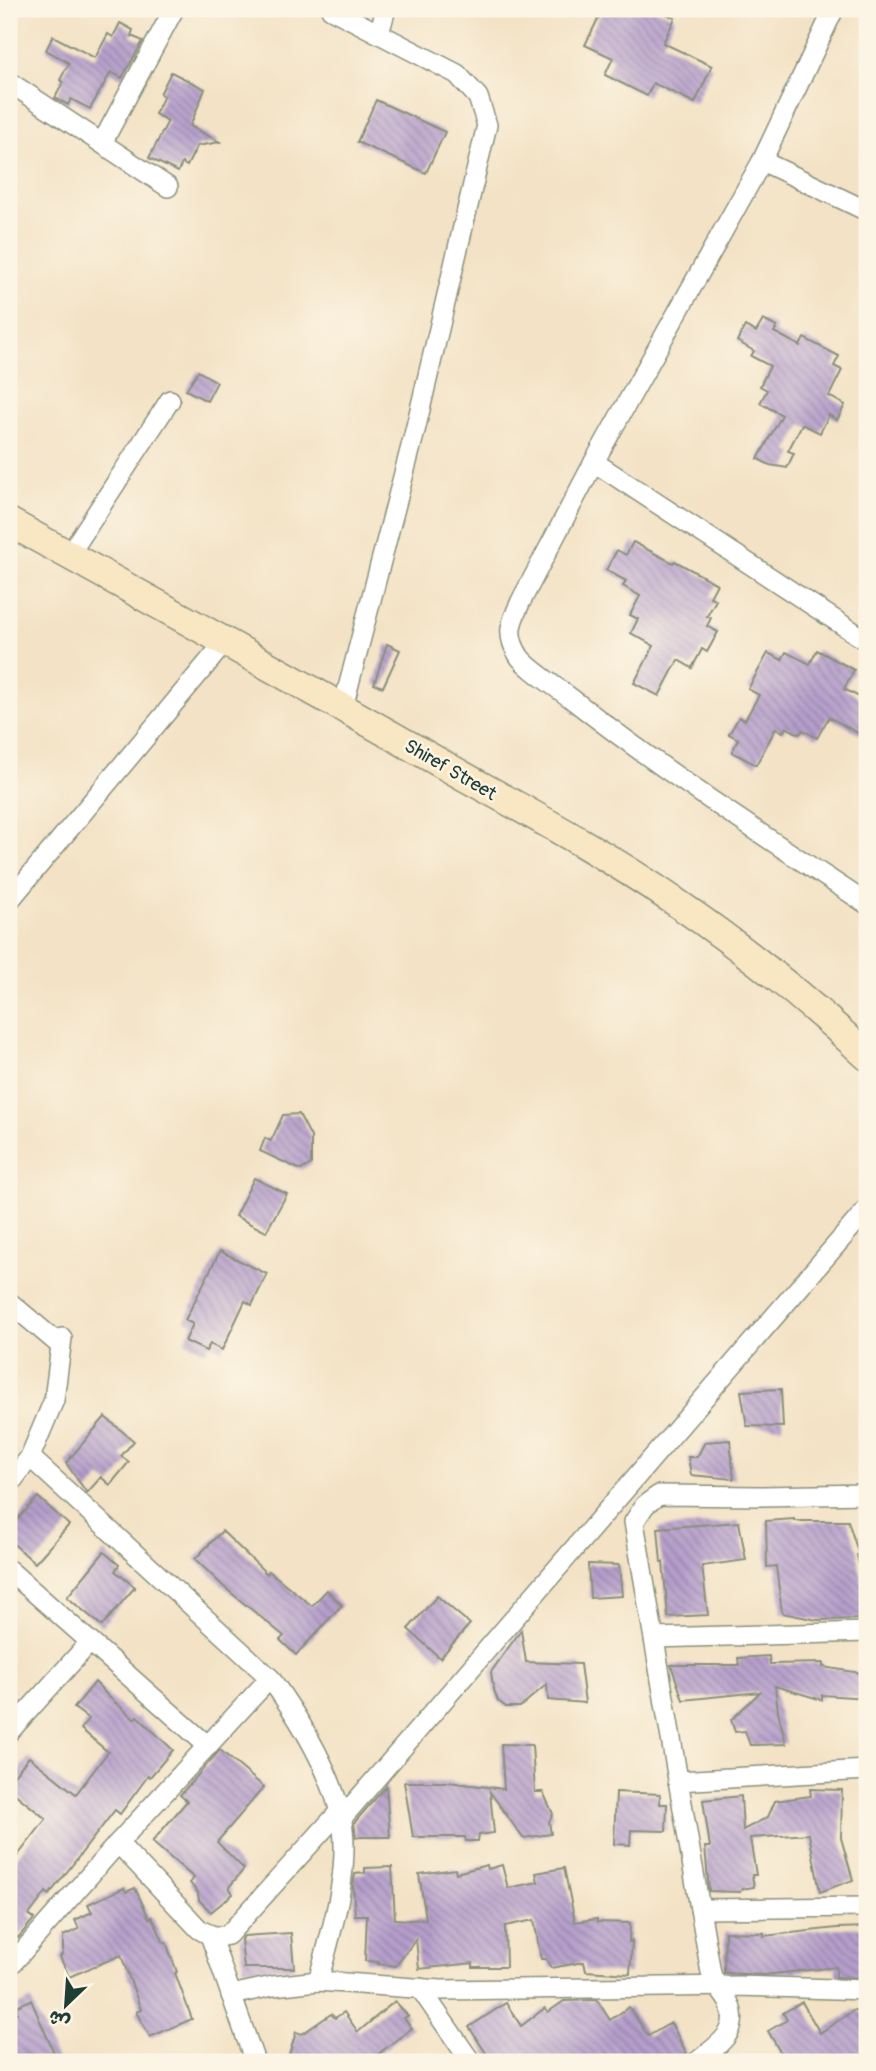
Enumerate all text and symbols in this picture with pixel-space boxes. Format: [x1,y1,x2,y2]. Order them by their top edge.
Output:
street label: Shiref Street [400,734,501,806]
north arrow [32,1969,102,2039]
text: ش [45,2004,74,2035]

